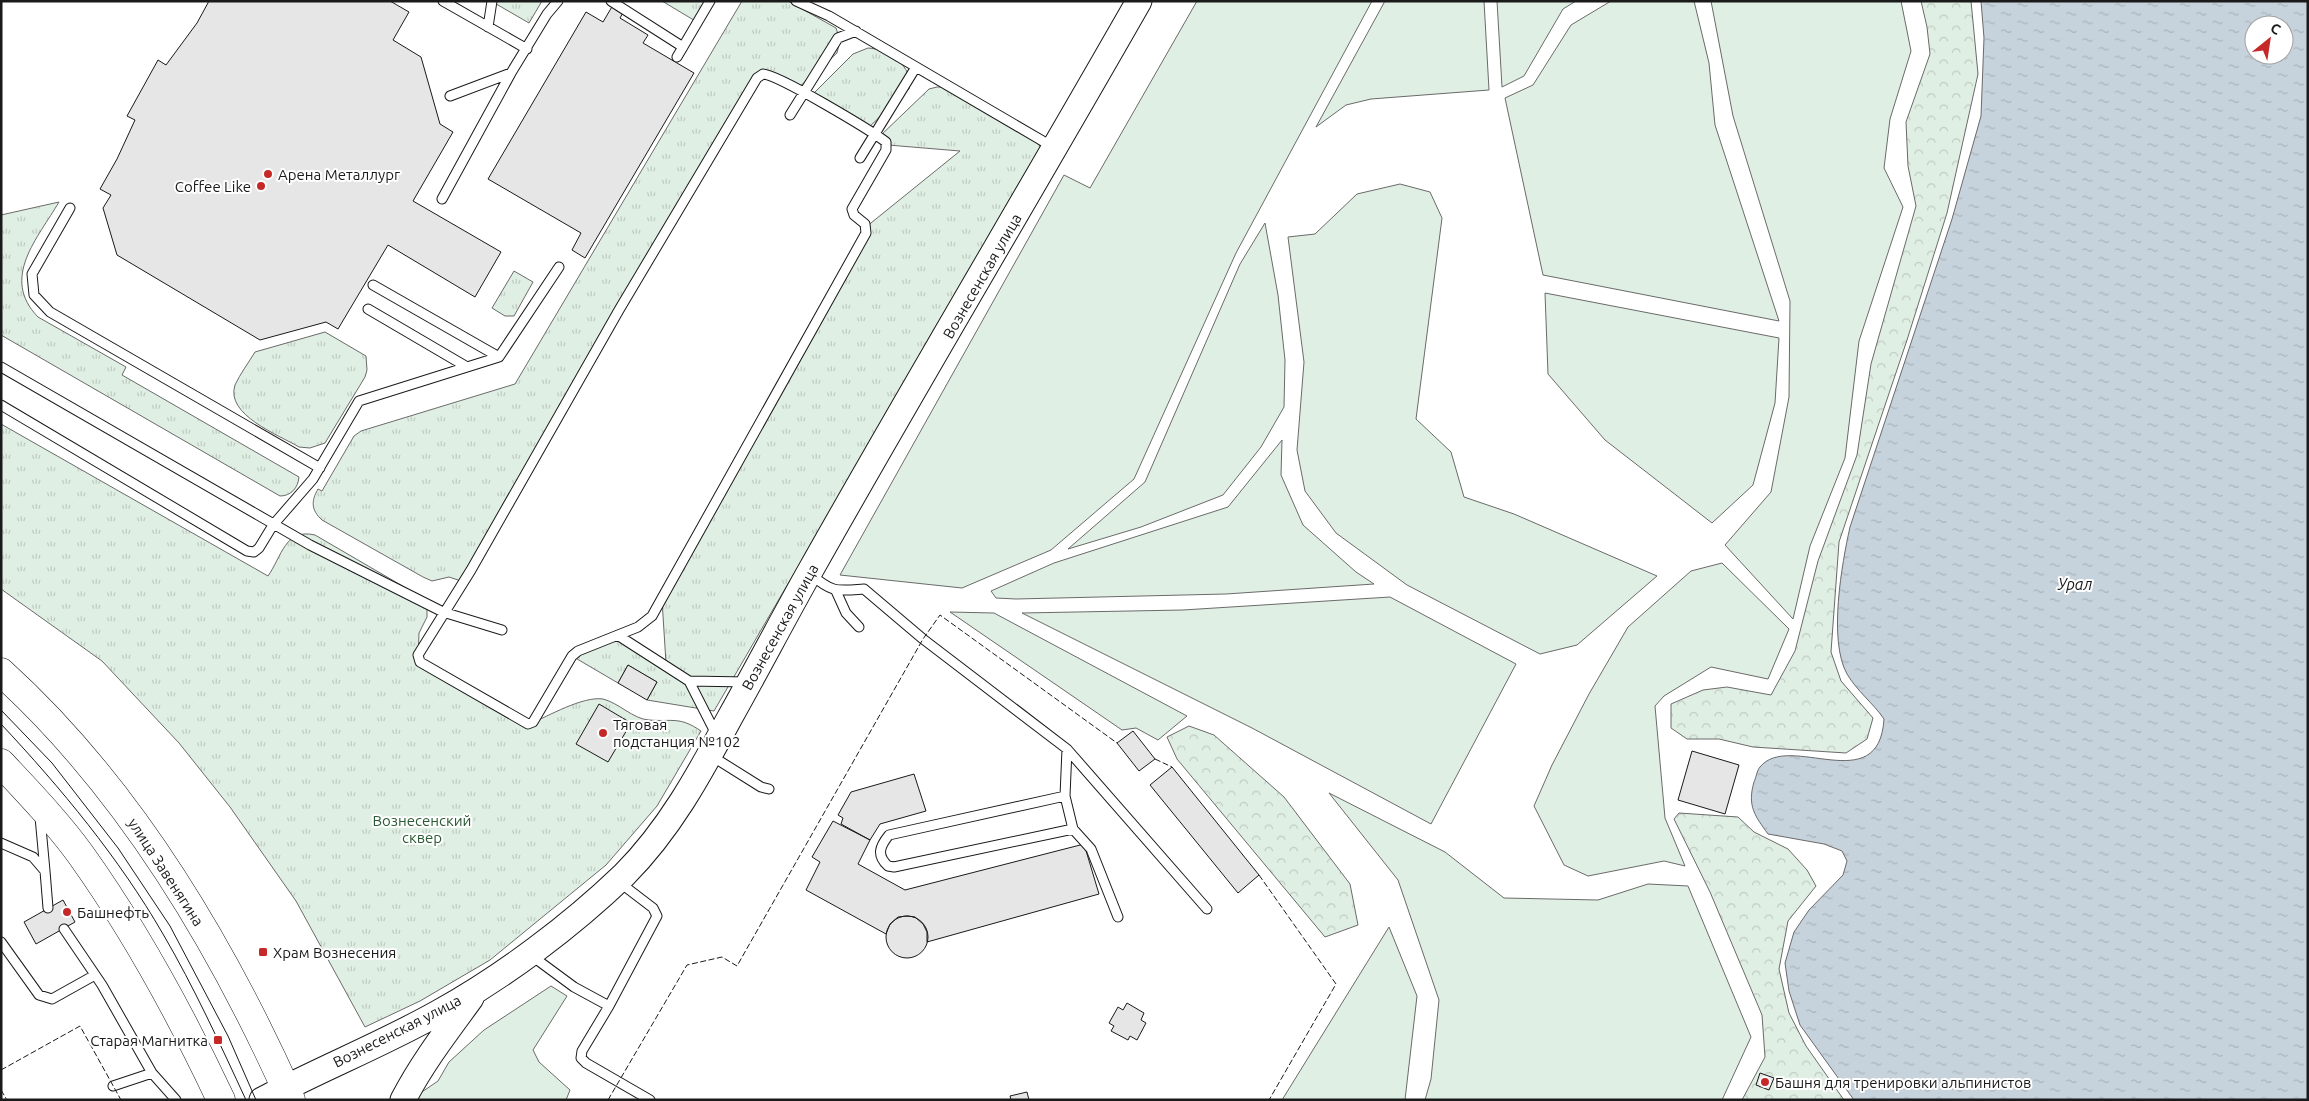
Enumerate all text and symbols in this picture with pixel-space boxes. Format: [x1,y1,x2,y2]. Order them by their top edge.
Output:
north arrow [2244,15,2294,65]
text: С [2268,20,2283,38]
place label: Арена Металлург [278,166,400,183]
marker: Арена Металлург [262,168,274,180]
place label: Coffee Like [175,178,251,195]
marker: Coffee Like [255,180,267,192]
street label: Вознесенская улица [939,211,1025,341]
street label: Вознесенская улица [738,561,822,693]
water label: Урал [2057,575,2092,593]
place label: Тяговая подстанция №102 [613,716,740,750]
marker: Тяговая подстанция №102 [597,727,609,739]
park label: Вознесенский cквер [373,812,471,846]
street label: улица Завенягина [125,815,207,929]
place label: Башнефть [77,904,149,921]
marker: Башнефть [61,906,73,918]
place label: Храм Вознесения [273,944,396,961]
marker: Храм Вознесения [257,946,269,958]
street label: Вознесенская улица [330,991,464,1071]
place label: Старая Магнитка [90,1032,208,1049]
marker: Старая Магнитка [212,1034,224,1046]
place label: Башня для тренировки альпинистов [1775,1074,2031,1091]
marker: Башня для тренировки альпинистов [1759,1076,1771,1088]

